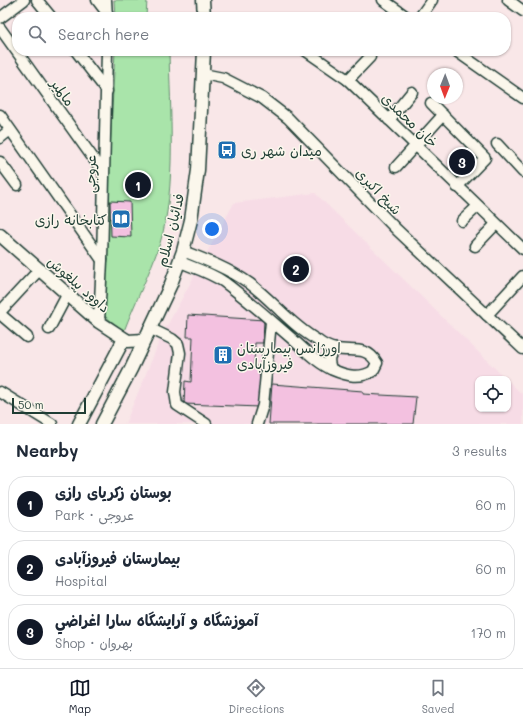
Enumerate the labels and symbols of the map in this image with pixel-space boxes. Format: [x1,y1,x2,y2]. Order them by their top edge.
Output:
north arrow [427,68,463,104]
street label: مالمیر [46,74,79,110]
street label: خان محمدی [378,88,442,152]
bus stop icon: میدان شهر ری [216,139,238,161]
place label: میدان شهر ری [241,141,322,160]
pin: 3 [449,147,475,177]
street label: عروجی [80,155,100,193]
street label: شیخ اکبری [351,163,406,219]
pin: 1 [125,170,151,200]
street label: فدائیان اسلام [152,191,190,269]
library icon: کتابخانه رازی [110,208,132,230]
place label: کتابخانه رازی [35,210,107,229]
your location [202,219,222,239]
street label: داوود پیلغوش [43,252,114,317]
pin: 2 [283,254,309,284]
place label: اورژانس بیمارستان فیروزآبادی [237,338,341,373]
building icon: اورژانس بیمارستان فیروزآبادی [212,344,234,366]
scale bar [12,396,86,415]

